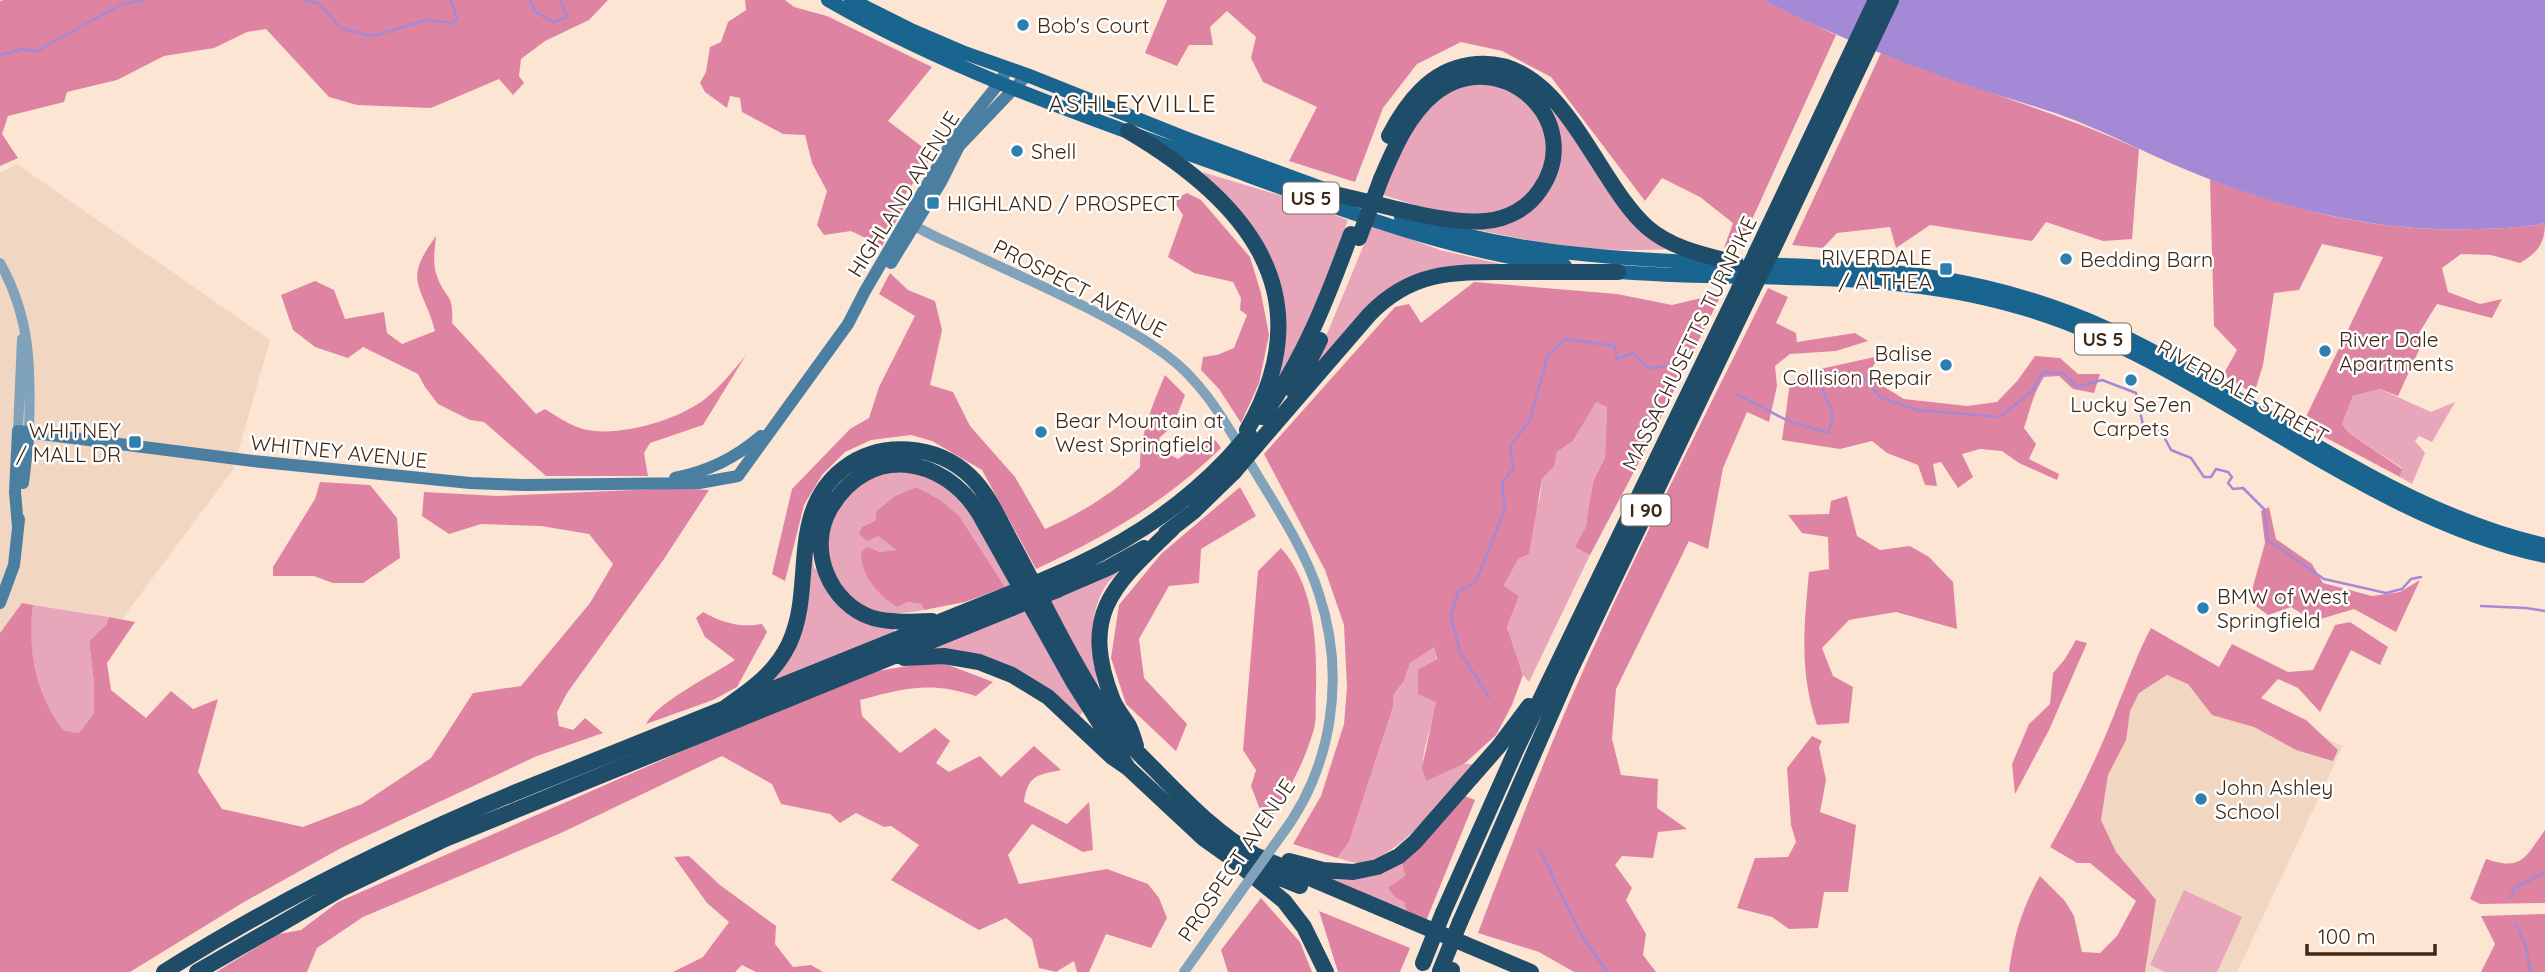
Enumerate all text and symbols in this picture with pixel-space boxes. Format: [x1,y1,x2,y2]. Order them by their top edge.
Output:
place label: Bob's Court [1037,12,1149,38]
marker: Bob's Court [1015,17,1031,33]
district label: ASHLEYVILLE [1048,88,1218,118]
street label: HIGHLAND AVENUE [841,106,965,282]
place label: Shell [1031,138,1076,164]
marker: Shell [1009,143,1025,159]
road number: US 5 [1283,182,1339,214]
place label: HIGHLAND / PROSPECT [947,190,1180,216]
marker: HIGHLAND / PROSPECT [925,195,941,211]
street label: MASSACHUSETTS TURNPIKE [1616,212,1762,474]
street label: PROSPECT AVENUE [989,233,1171,343]
place label: RIVERDALE / ALTHEA [1821,244,1932,294]
place label: Bedding Barn [2080,246,2213,272]
marker: Bedding Barn [2058,251,2074,267]
marker: RIVERDALE / ALTHEA [1938,261,1954,277]
road number: US 5 [2075,324,2131,354]
place label: River Dale Apartments [2339,326,2454,376]
street label: RIVERDALE STREET [2153,333,2333,449]
place label: Balise Collision Repair [1783,340,1932,390]
marker: River Dale Apartments [2317,343,2333,359]
marker: Balise Collision Repair [1938,357,1954,373]
marker: Lucky Se7en Carpets [2123,372,2139,388]
place label: Lucky Se7en Carpets [2070,391,2192,441]
place label: Bear Mountain at West Springfield [1055,407,1223,457]
place label: WHITNEY / MALL DR [16,417,121,467]
marker: Bear Mountain at West Springfield [1033,424,1049,440]
street label: WHITNEY AVENUE [249,429,429,473]
marker: WHITNEY / MALL DR [127,434,143,450]
road number: I 90 [1622,495,1670,526]
place label: BMW of West Springfield [2217,583,2349,633]
marker: BMW of West Springfield [2195,600,2211,616]
street label: PROSPECT AVENUE [1172,774,1300,946]
place label: John Ashley School [2215,774,2333,824]
marker: John Ashley School [2193,791,2209,807]
scale bar [2307,912,2435,956]
text: 100 m [2318,923,2376,949]

